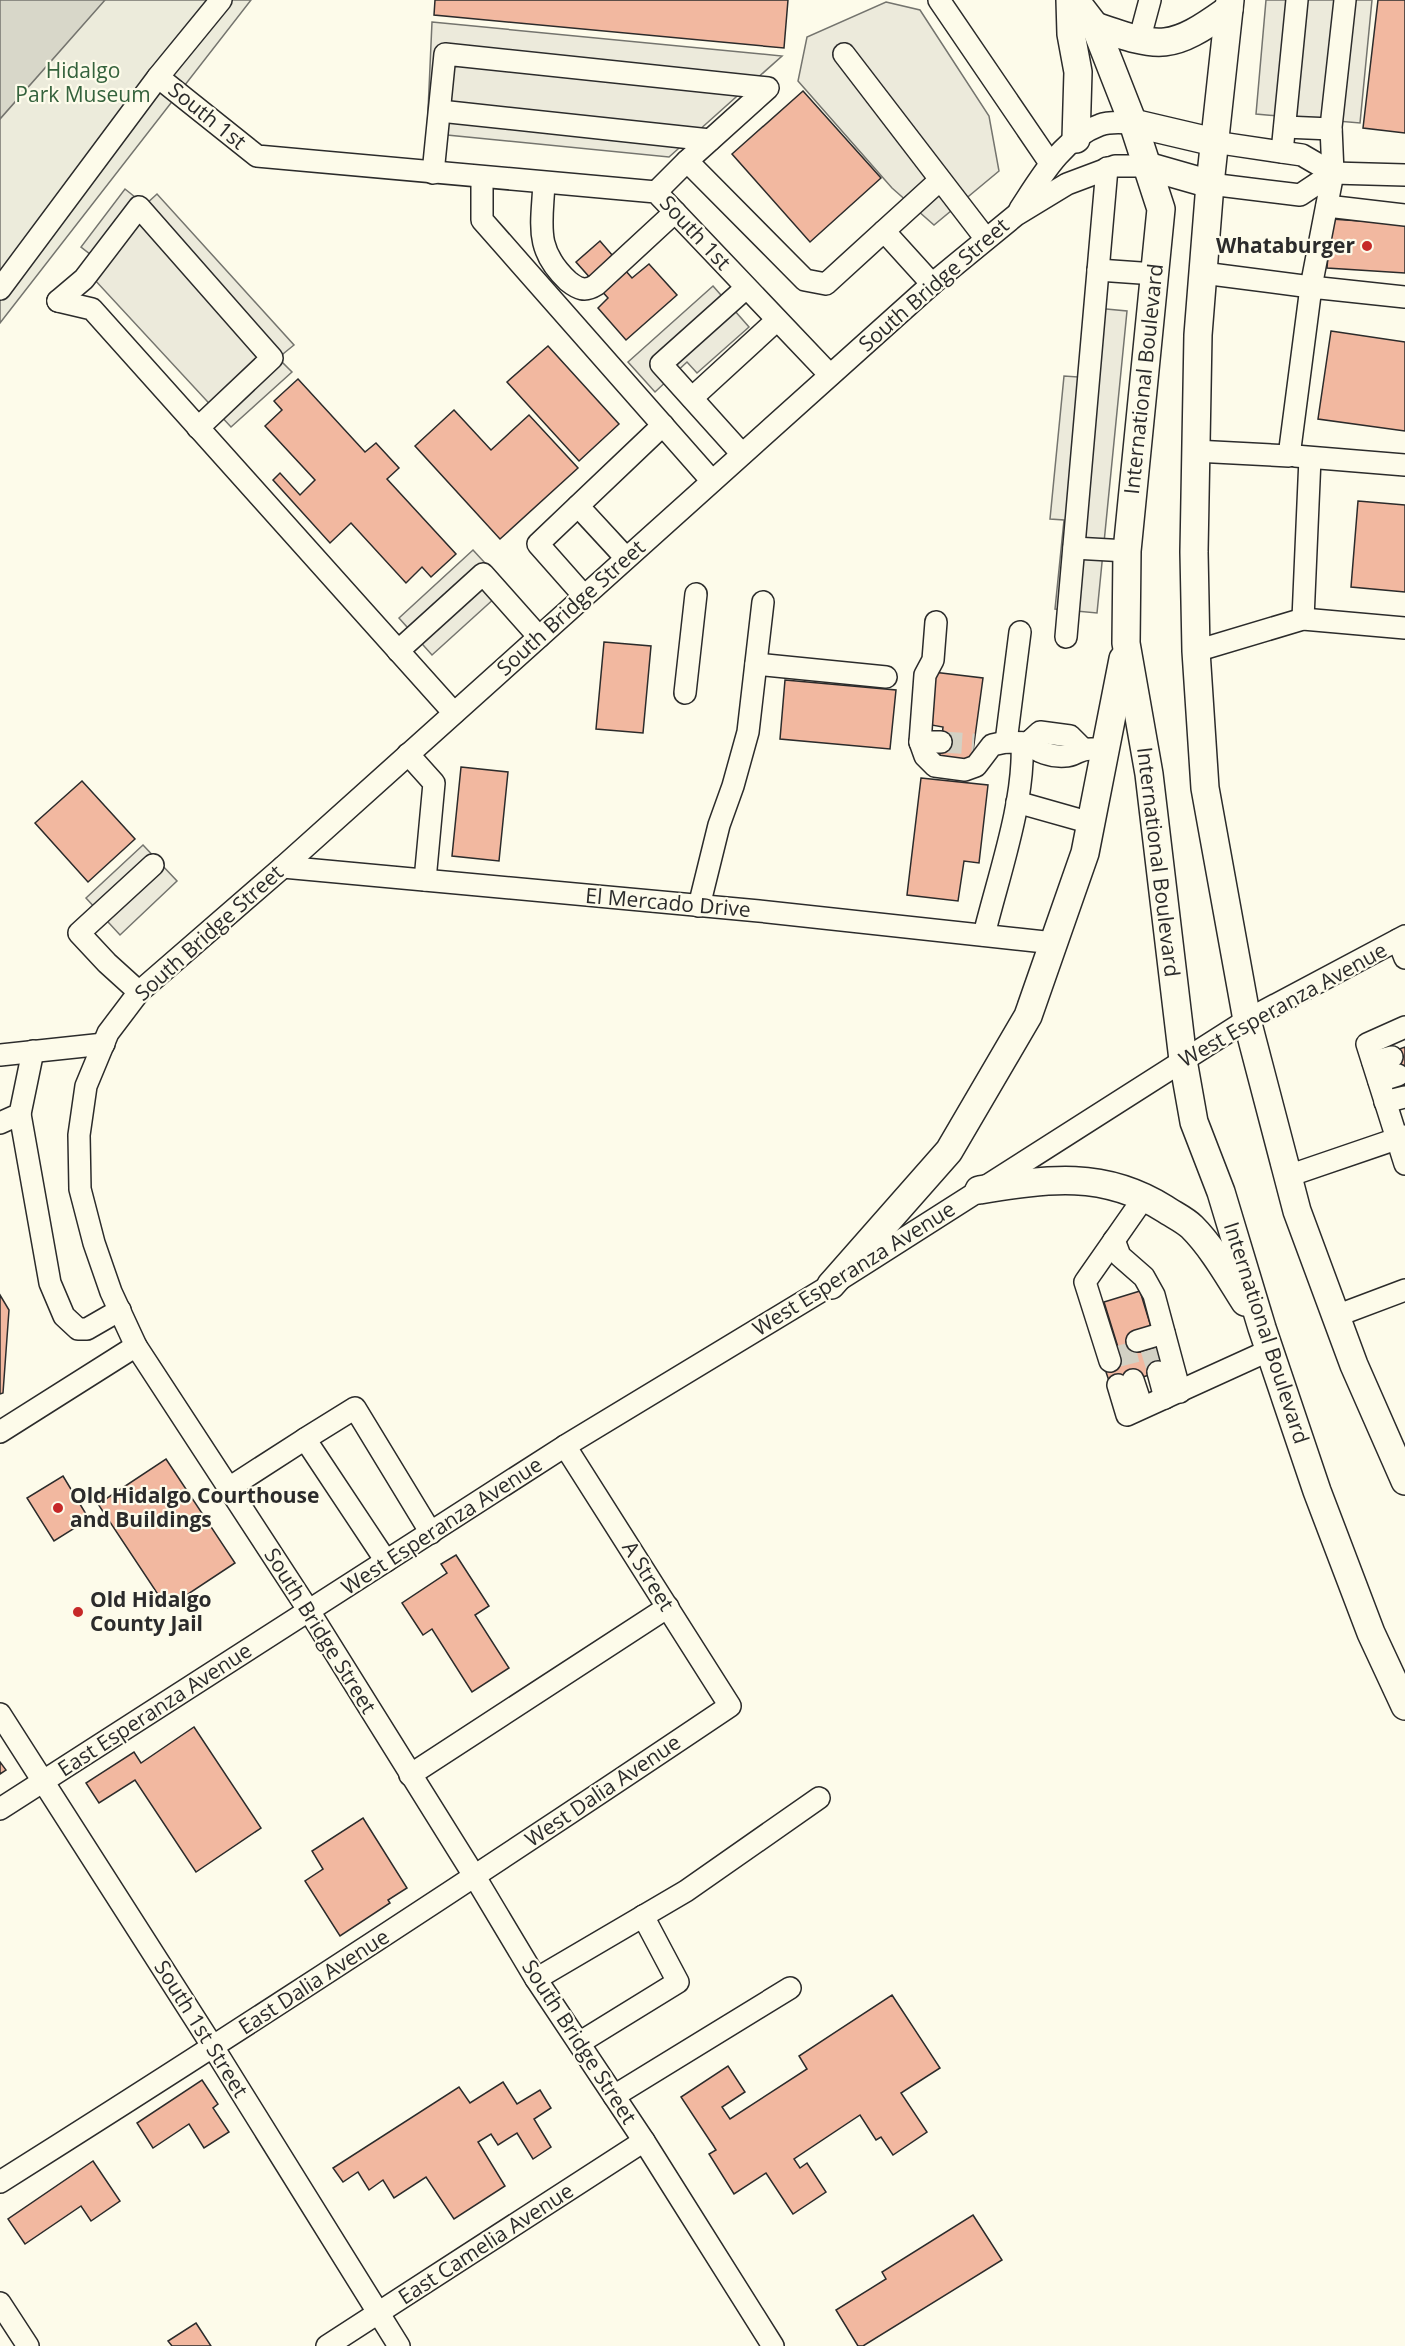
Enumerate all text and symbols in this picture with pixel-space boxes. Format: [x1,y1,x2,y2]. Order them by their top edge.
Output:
park label: Hidalgo Park Museum [15,56,151,108]
street label: South 1st [163,75,252,155]
street label: South 1st [654,189,737,276]
street label: South Bridge Street [852,211,1014,357]
place label: Whataburger [1216,231,1355,259]
marker: Whataburger [1360,239,1374,253]
street label: International Boulevard [1117,262,1169,496]
street label: South Bridge Street [490,533,650,681]
street label: International Boulevard [1131,745,1187,979]
street label: South Bridge Street [128,858,288,1006]
street label: El Mercado Drive [584,881,752,923]
street label: West Esperanza Avenue [1174,935,1391,1073]
street label: West Esperanza Avenue [747,1194,960,1342]
street label: International Boulevard [1218,1218,1316,1447]
street label: West Esperanza Avenue [336,1450,547,1601]
place label: Old Hidalgo Courthouse and Buildings [70,1481,319,1533]
marker: Old Hidalgo Courthouse and Buildings [51,1501,65,1515]
street label: A Street [616,1535,681,1616]
street label: South Bridge Street [259,1542,383,1719]
place label: Old Hidalgo County Jail [90,1585,212,1637]
marker: Old Hidalgo County Jail [71,1605,85,1619]
street label: East Esperanza Avenue [52,1636,257,1782]
street label: West Dalia Avenue [519,1728,686,1853]
street label: East Dalia Avenue [233,1922,394,2040]
street label: South Bridge Street [516,1954,643,2129]
street label: South 1st Street [149,1955,255,2102]
street label: East Camelia Avenue [393,2176,578,2310]

